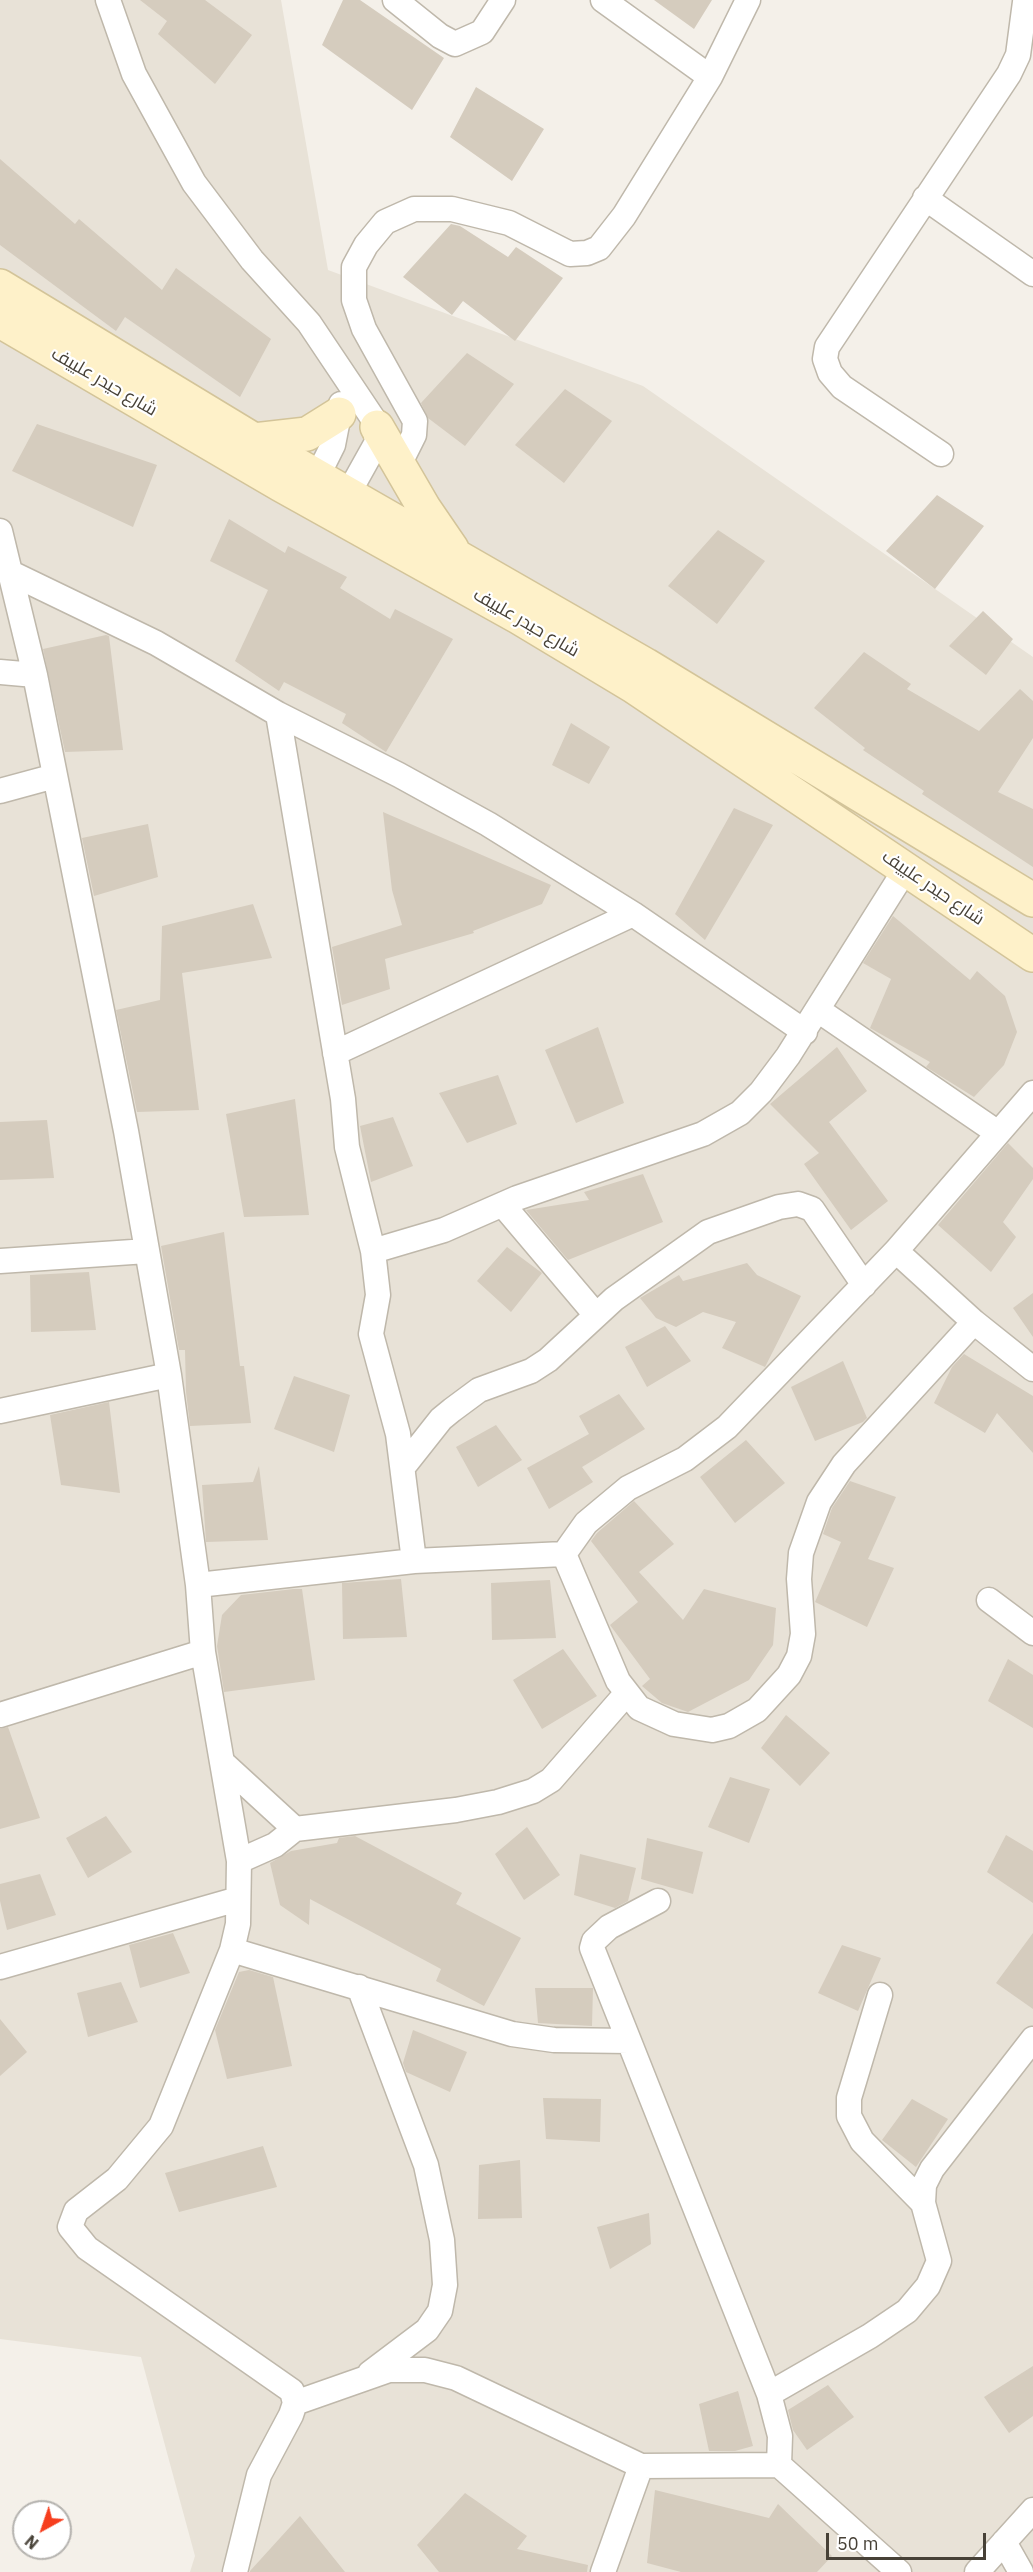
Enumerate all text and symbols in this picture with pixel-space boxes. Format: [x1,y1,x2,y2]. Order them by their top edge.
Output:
street label: شارع حيدر علييف [47,343,161,421]
street label: شارع حيدر علييف [469,584,583,662]
street label: شارع حيدر علييف [878,846,988,930]
north arrow [12,2500,72,2560]
scale bar [829,2521,990,2559]
text: N [21,2531,43,2554]
text: 50 m [837,2532,879,2555]

